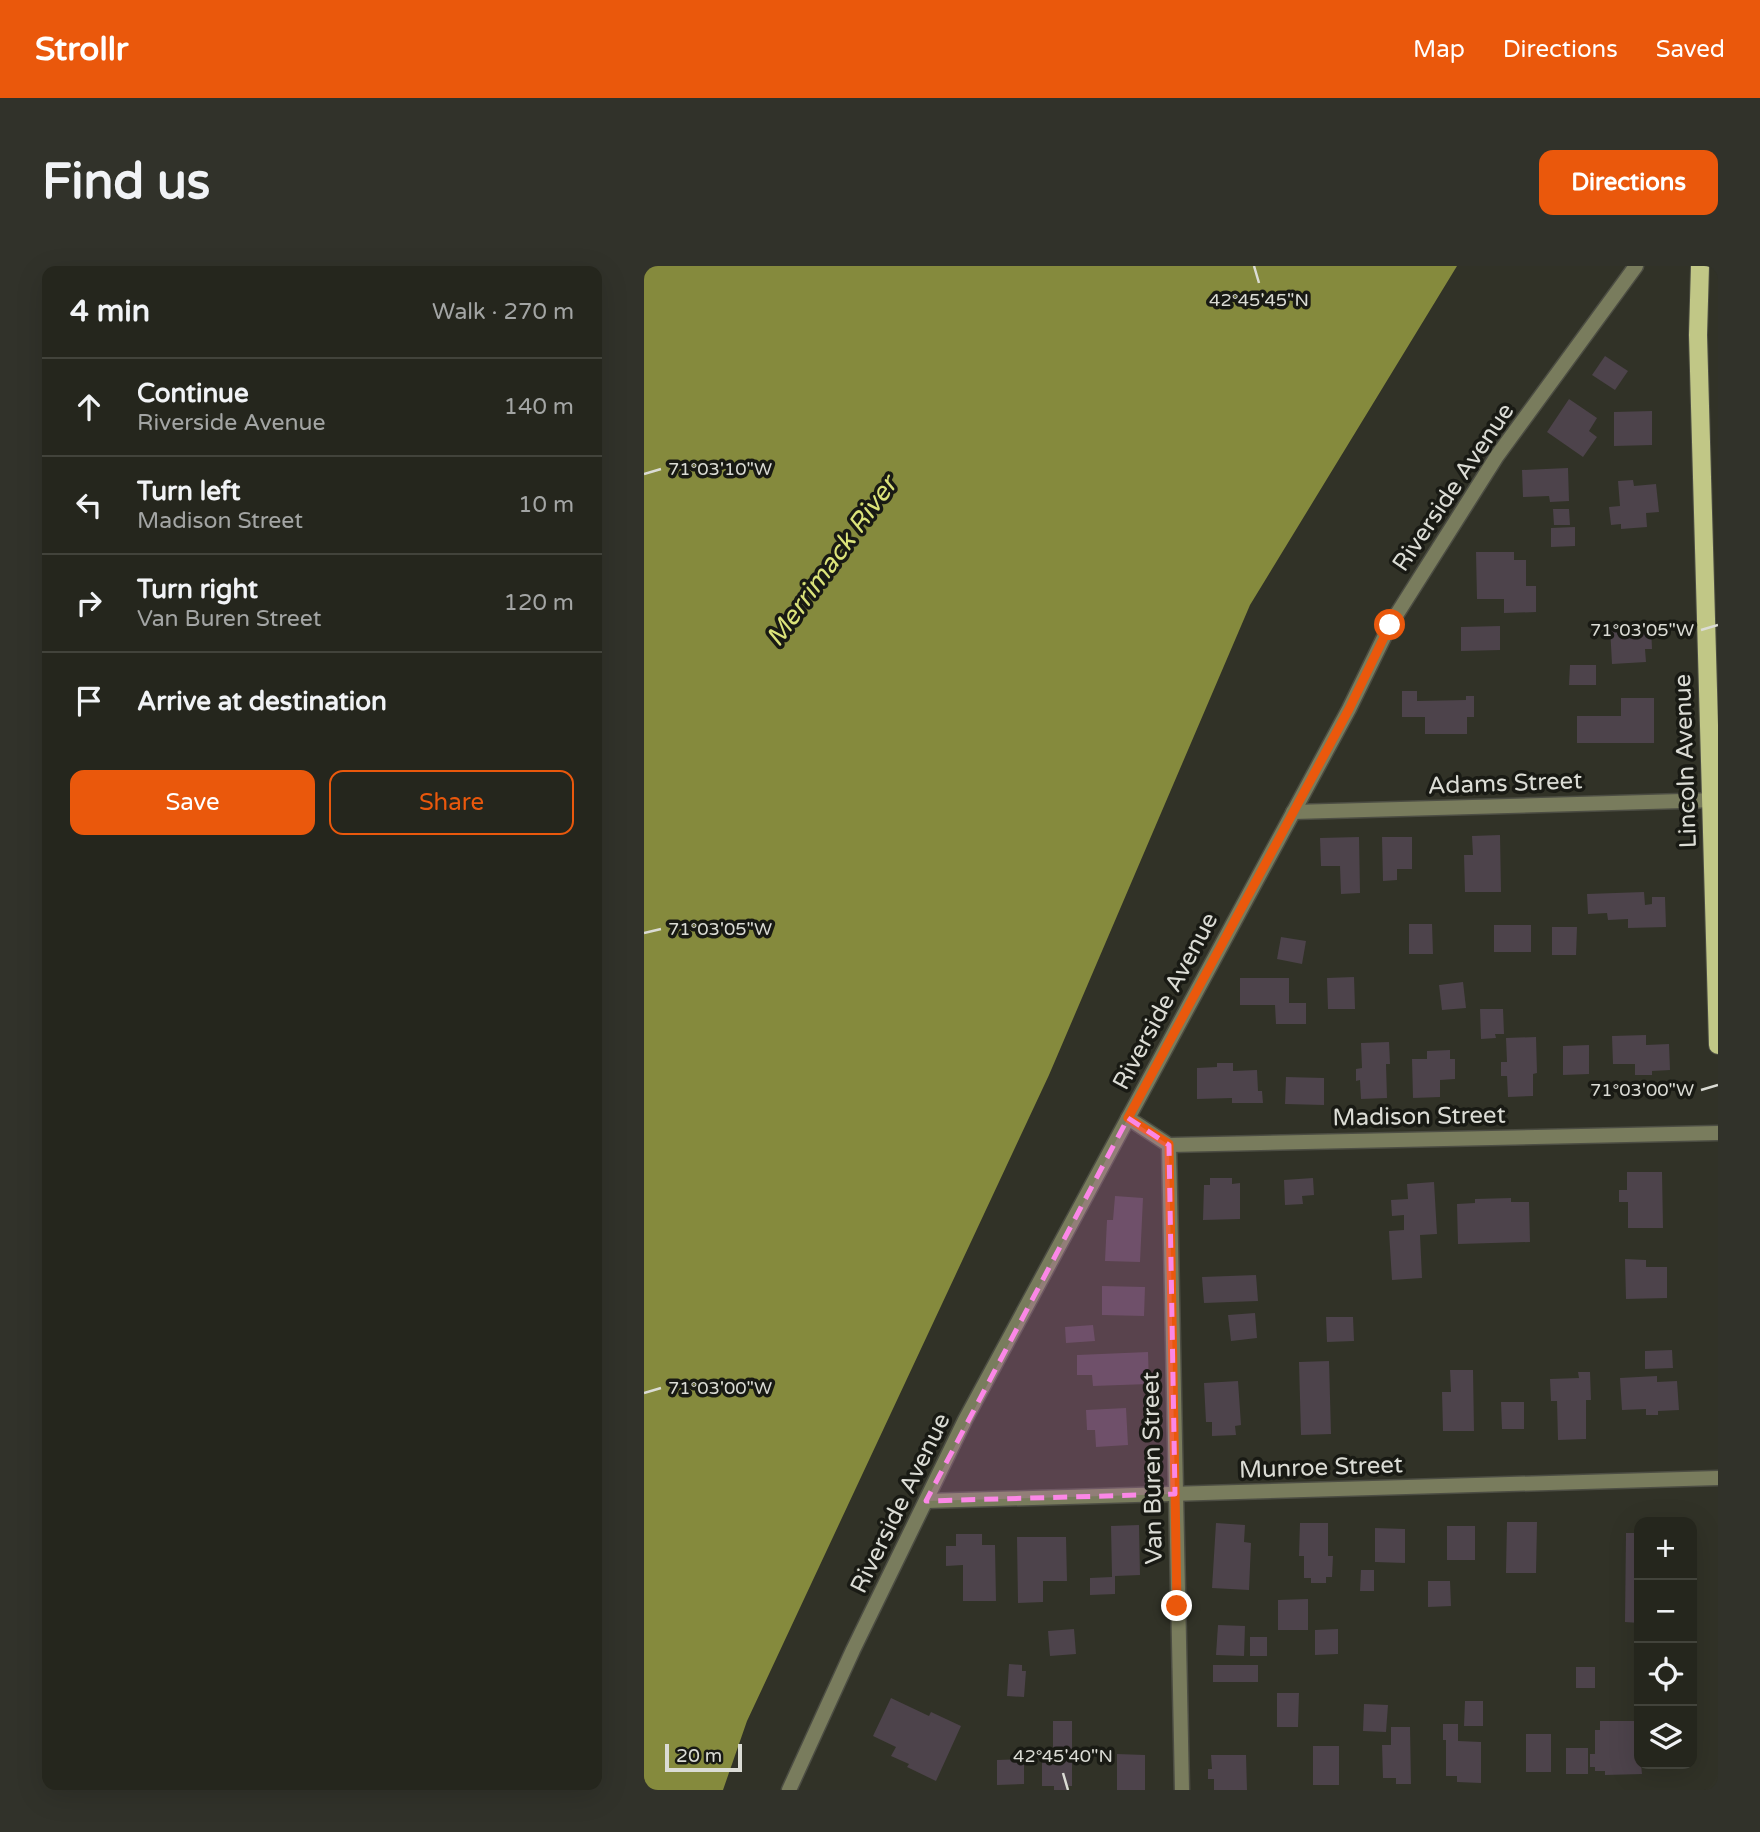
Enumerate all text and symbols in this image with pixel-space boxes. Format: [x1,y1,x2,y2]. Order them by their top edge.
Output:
text: Strollr [35,30,129,69]
text: Map [1413,35,1465,64]
text: Directions [1503,35,1618,64]
text: Saved [1656,35,1725,64]
button: Directions [1539,150,1718,215]
text: Find us [42,153,210,212]
text: 42°45'45"N [1209,289,1309,311]
text: 4 min [70,293,150,330]
text: Walk · 270 m [432,298,574,326]
text: Continue [137,378,249,409]
icon: ahead [70,388,108,426]
text: 140 m [504,393,574,421]
street label: Riverside Avenue [1386,398,1520,577]
text: Riverside Avenue [137,409,326,437]
text: 71°03'10"W [668,458,772,480]
water label: Merrimack River [759,468,905,652]
text: Turn left [137,476,240,507]
icon: left [70,486,108,524]
text: 10 m [518,491,574,519]
text: Madison Street [137,507,303,535]
text: Turn right [137,574,258,605]
icon: right [70,584,108,622]
text: 120 m [504,589,574,617]
text: Van Buren Street [137,605,322,633]
route start [1374,609,1405,640]
text: 71°03'05"W [1590,619,1694,641]
street label: Lincoln Avenue [1668,673,1703,849]
icon: arrive [70,682,108,720]
text: Arrive at destination [137,686,387,717]
street label: Adams Street [1427,766,1583,801]
button: Save [70,770,315,835]
button: Share [329,770,574,835]
street label: Riverside Avenue [1106,908,1224,1095]
text: 71°03'05"W [668,918,772,940]
text: 71°03'00"W [1590,1079,1694,1101]
street label: Madison Street [1332,1100,1506,1133]
street label: Van Buren Street [1136,1371,1169,1565]
text: 71°03'00"W [668,1377,772,1399]
street label: Riverside Avenue [844,1408,957,1598]
street label: Munroe Street [1239,1450,1403,1485]
map controls [1634,1517,1697,1769]
button: + [1634,1517,1697,1580]
button: − [1634,1580,1697,1643]
route end [1161,1590,1192,1621]
button: locate [1634,1643,1697,1706]
button: layers [1634,1706,1697,1769]
scale bar [665,1741,742,1773]
text: 20 m [676,1745,722,1767]
text: 42°45'40"N [1013,1745,1113,1767]

